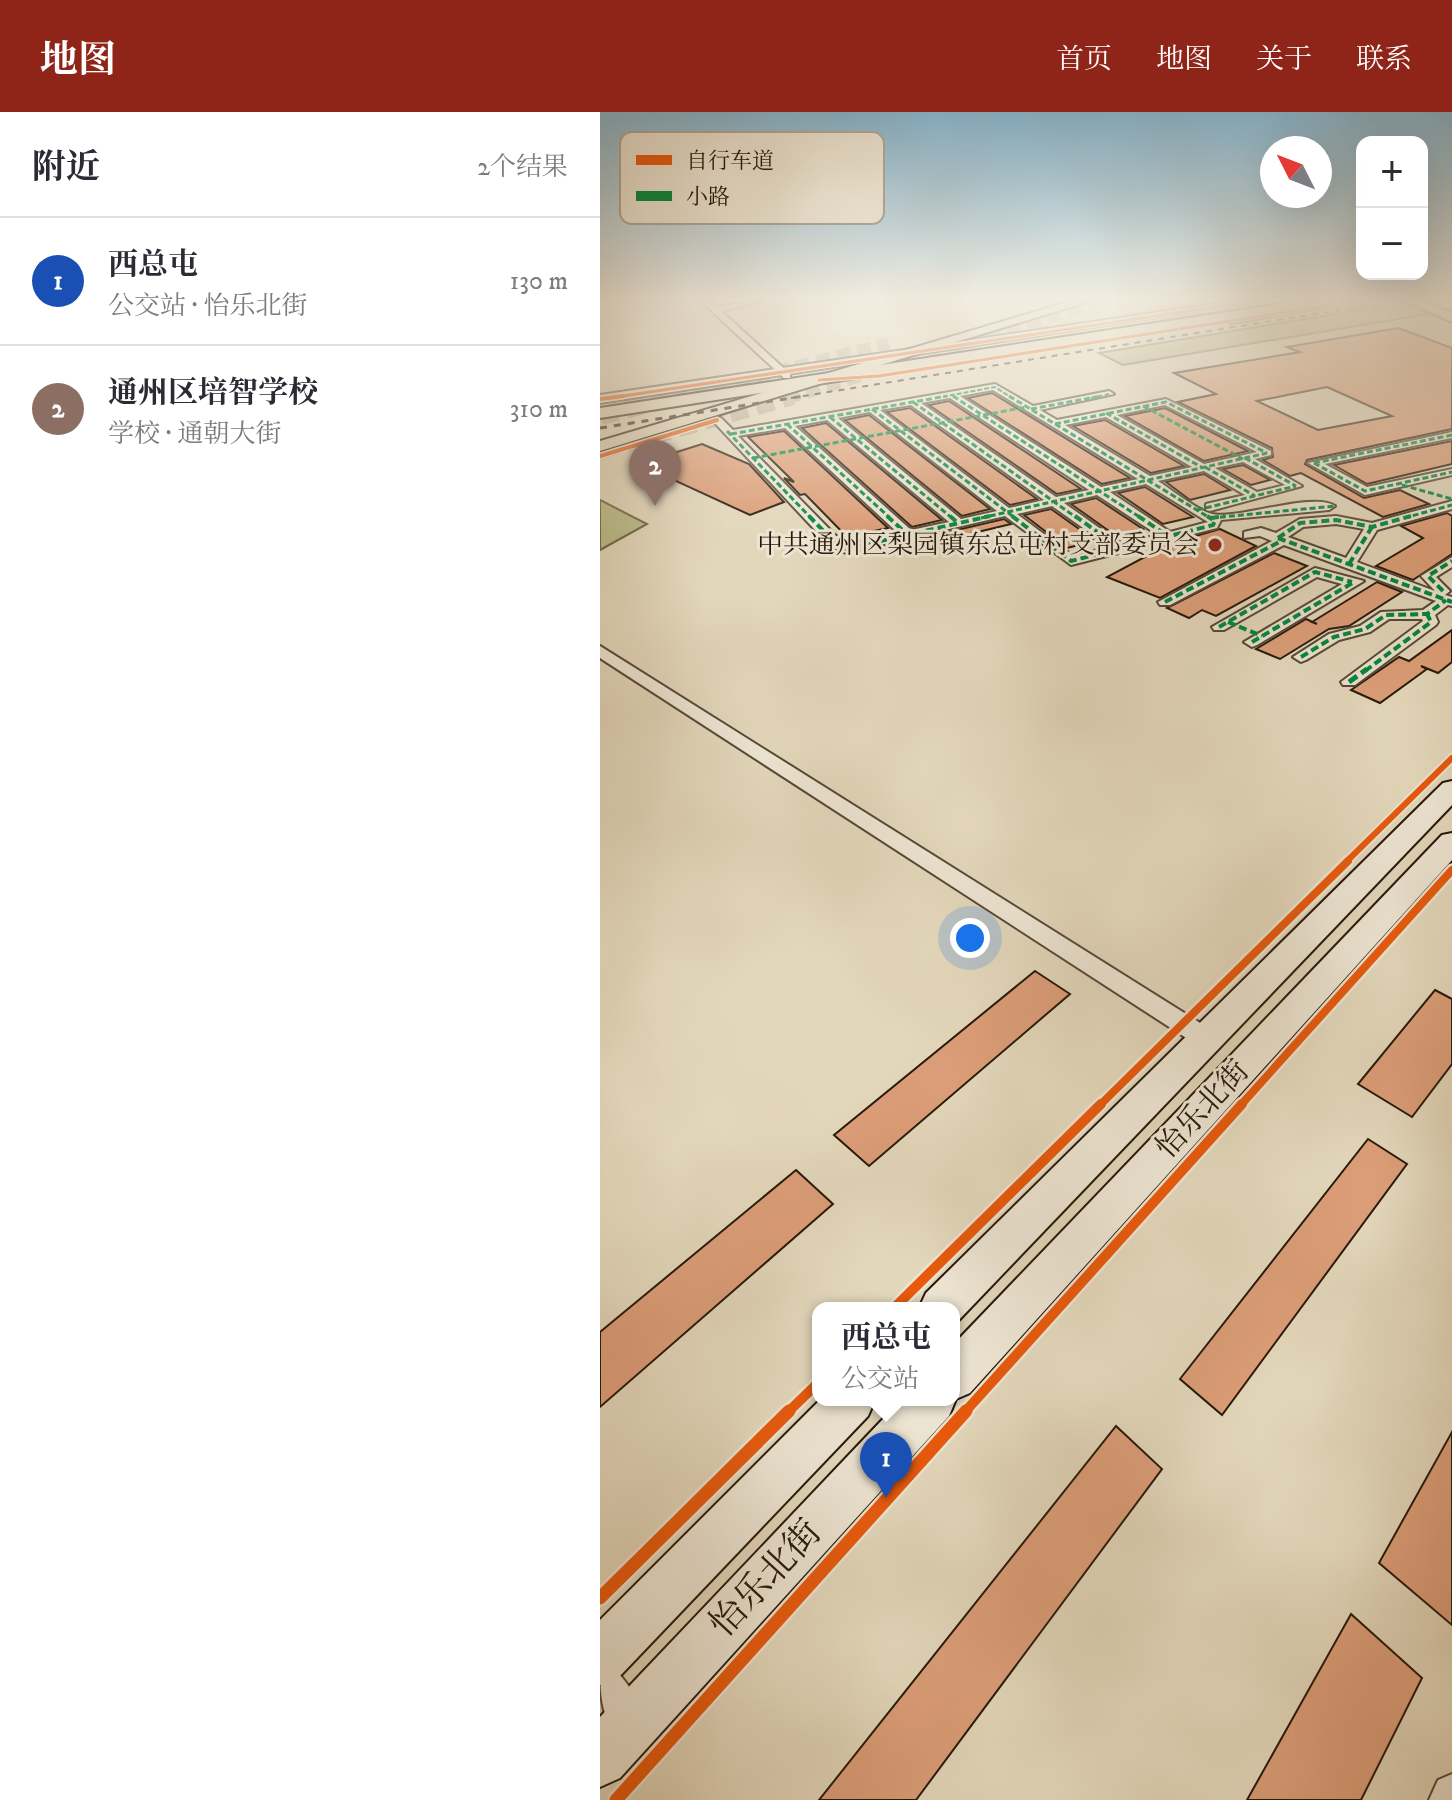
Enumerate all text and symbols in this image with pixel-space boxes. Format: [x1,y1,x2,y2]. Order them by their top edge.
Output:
text: 地图 [40,37,116,85]
text: 首页 [1056,42,1112,77]
text: 地图 [1156,42,1212,77]
text: 关于 [1256,42,1312,77]
text: 联系 [1356,42,1412,77]
legend [620,132,884,224]
north arrow [1260,136,1332,208]
map controls [1356,136,1428,280]
button: + [1356,136,1428,208]
text: 附近 [32,147,100,189]
text: 自行车道 [686,148,774,175]
text: 2个结果 [477,151,568,184]
text: 小路 [686,184,730,211]
button: − [1356,208,1428,280]
text: 西总屯 [108,247,198,284]
text: 1 [53,265,63,298]
text: 130 m [510,265,568,298]
text: 公交站 · 怡乐北街 [108,290,307,323]
text: 通州区培智学校 [108,375,318,412]
text: 2 [52,393,64,426]
text: 310 m [510,393,568,426]
text: 学校 · 通朝大街 [108,418,281,451]
pin: 2 [629,440,681,506]
place label: 中共通州区梨园镇东总屯村支部委员会 [757,529,1199,562]
marker: 中共通州区梨园镇东总屯村支部委员会 [1206,536,1224,554]
your location [950,918,990,958]
street label: 怡乐北街 [1149,1054,1257,1166]
popup [812,1302,960,1406]
text: 西总屯 [841,1320,931,1357]
text: 公交站 [841,1363,919,1396]
pin: 1 [860,1432,912,1498]
street label: 怡乐北街 [700,1511,832,1647]

